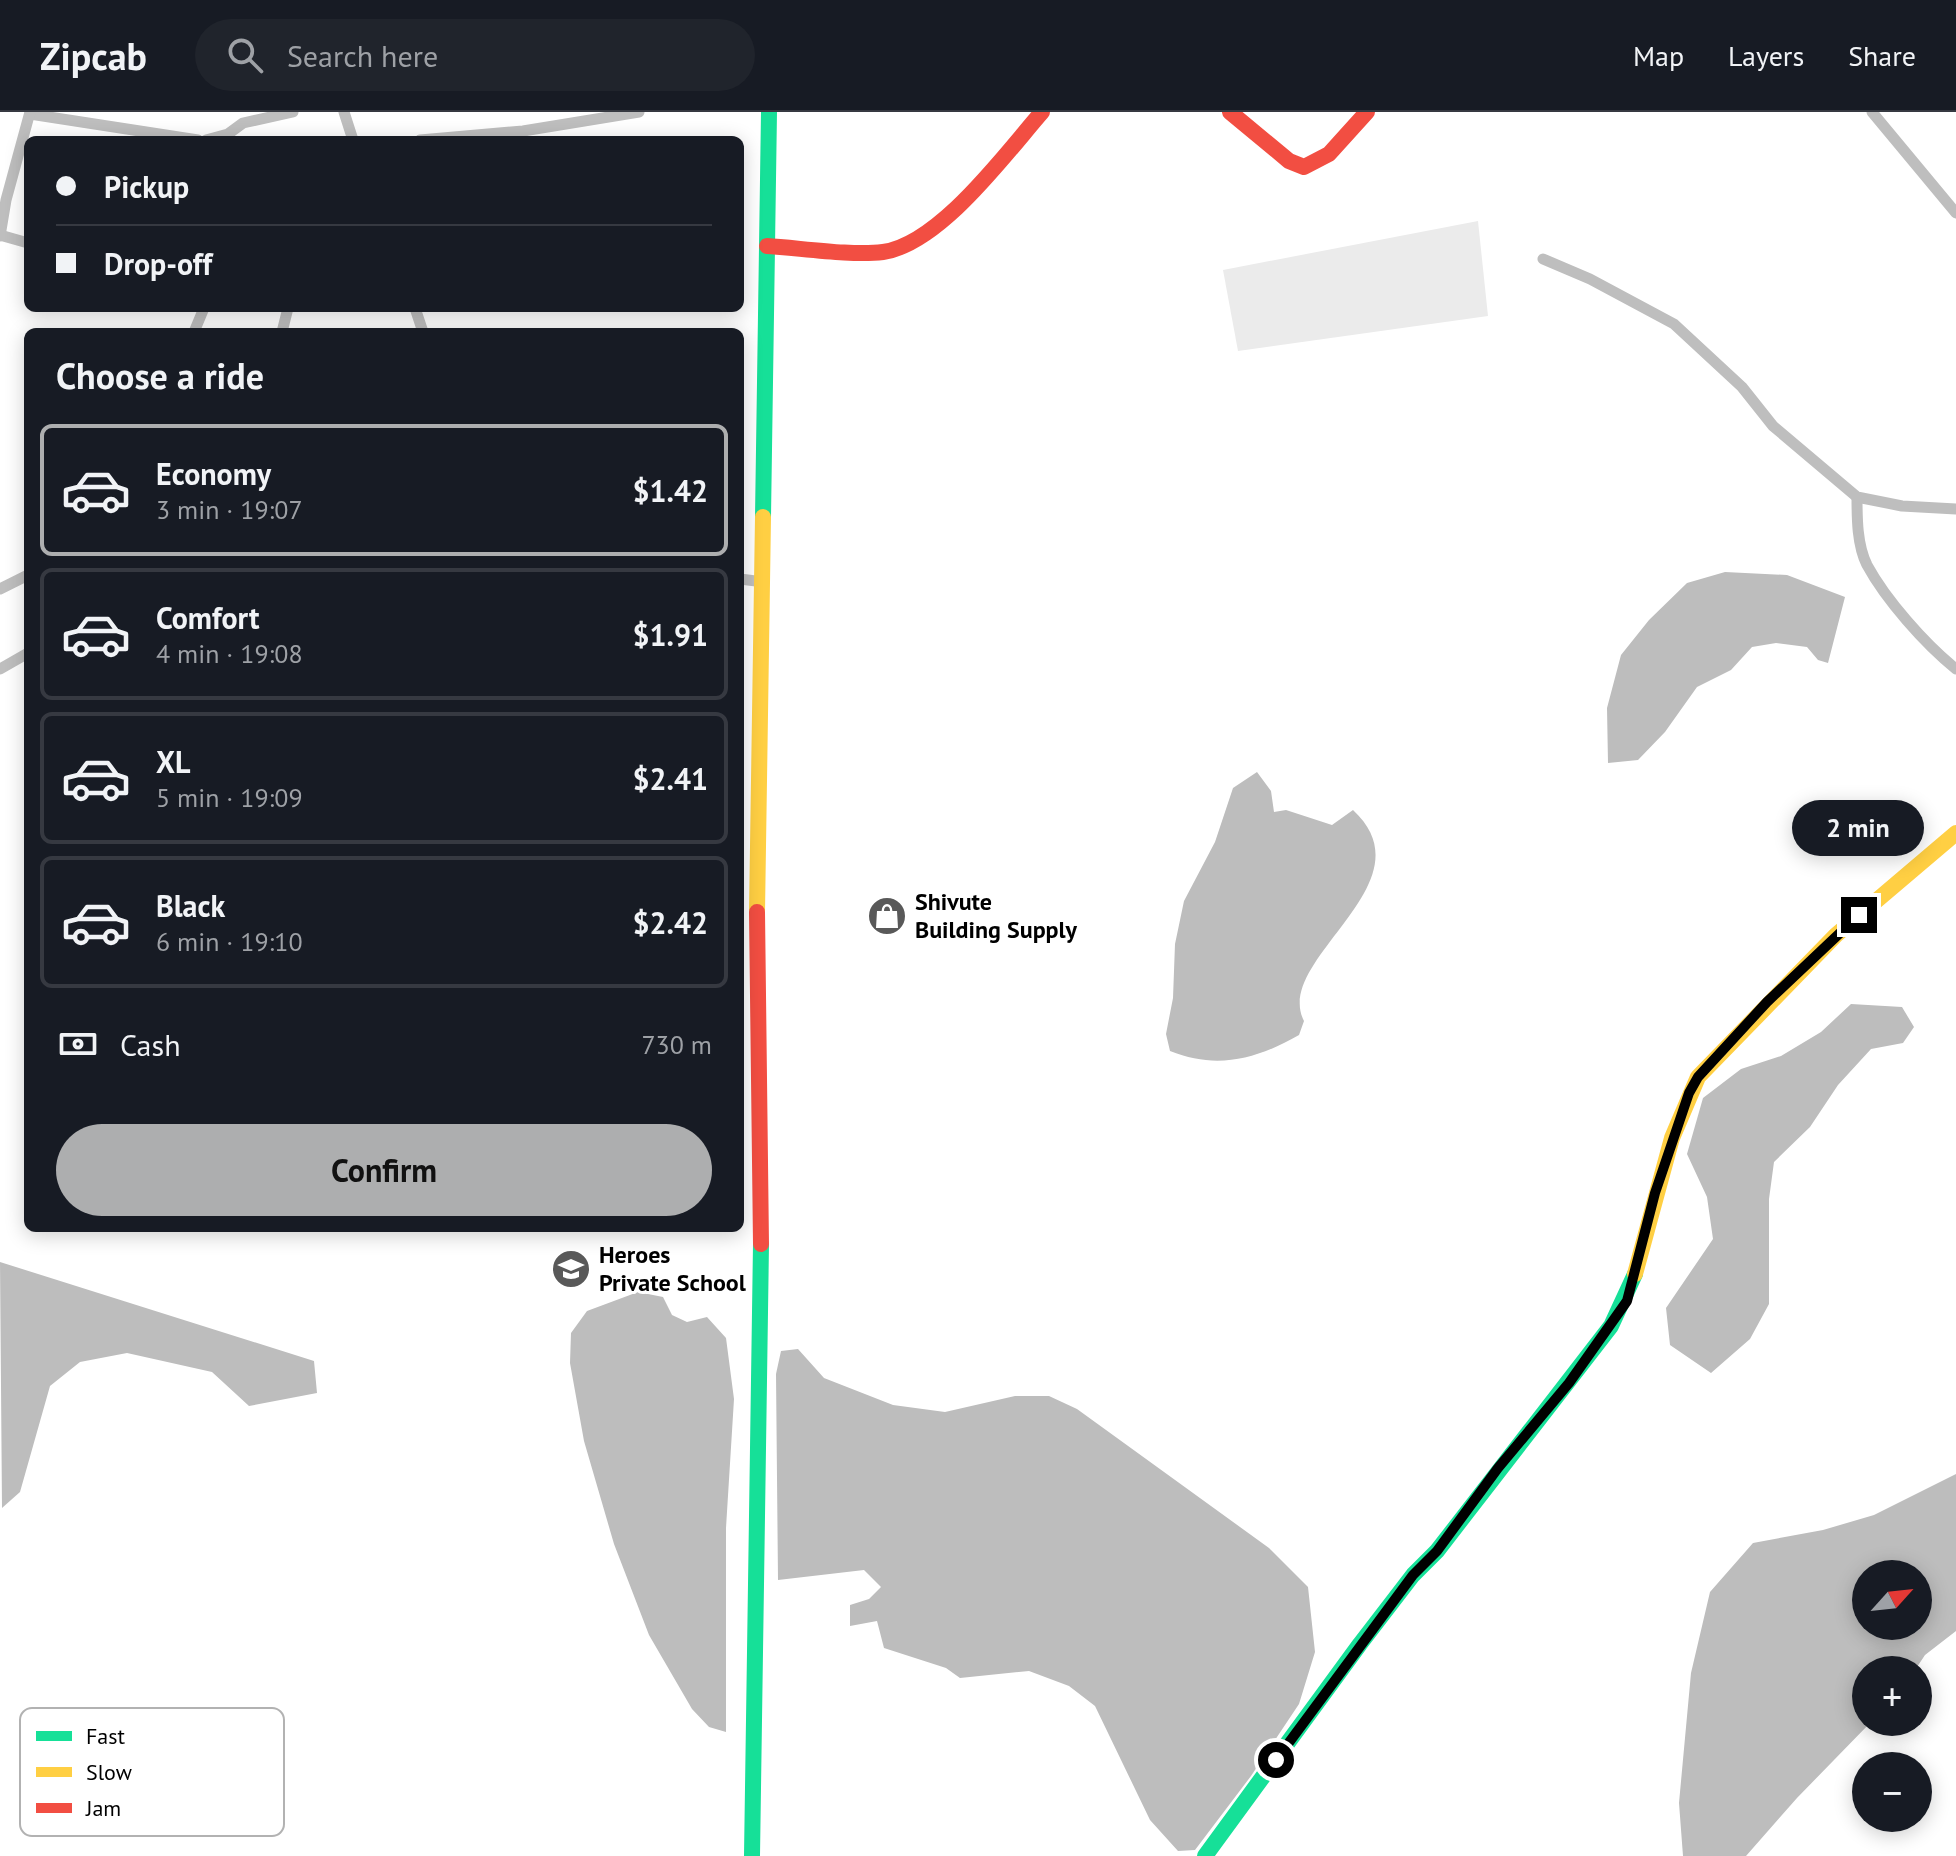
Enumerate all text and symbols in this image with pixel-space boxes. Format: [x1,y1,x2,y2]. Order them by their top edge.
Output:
search box [195,19,755,91]
text: Zipcab [40,31,147,80]
icon: search [223,33,267,77]
text: Search here [287,36,438,75]
text: Map [1633,37,1684,74]
text: Layers [1728,37,1804,74]
text: Share [1848,37,1916,74]
text: Pickup [104,167,189,206]
text: Drop-off [104,244,212,283]
text: Choose a ride [56,352,264,399]
icon: car [60,454,132,526]
text: Economy [156,454,271,493]
text: $1.42 [633,471,708,510]
text: 3 min · 19:07 [156,493,303,526]
icon: car [60,598,132,670]
text: Comfort [156,598,259,637]
text: $1.91 [633,615,708,654]
text: 4 min · 19:08 [156,637,303,670]
icon: car [60,742,132,814]
text: XL [156,742,190,781]
text: $2.41 [633,759,708,798]
text: 5 min · 19:09 [156,781,303,814]
callout: 2 min [1793,799,1925,855]
text: 2 min [1826,811,1890,844]
icon: car [60,886,132,958]
text: Black [156,886,225,925]
place label: Shivute Building Supply [915,886,1078,945]
shop icon: Shivute Building Supply [866,895,908,937]
route end [1841,897,1877,933]
text: $2.42 [633,903,708,942]
text: 6 min · 19:10 [156,925,303,958]
icon: cash [56,1022,100,1066]
text: Cash [120,1025,181,1064]
text: 730 m [641,1028,712,1061]
button: Confirm [56,1124,712,1216]
place label: Heroes Private School [599,1239,747,1298]
school or university icon: Heroes Private School [550,1248,592,1290]
north arrow [1852,1560,1932,1640]
map controls [1852,1560,1932,1832]
button: + [1852,1656,1932,1736]
legend [20,1708,284,1836]
text: Fast [86,1722,126,1750]
route start [1258,1742,1294,1778]
button: − [1852,1752,1932,1832]
text: Slow [86,1758,132,1786]
text: Jam [85,1794,121,1822]

